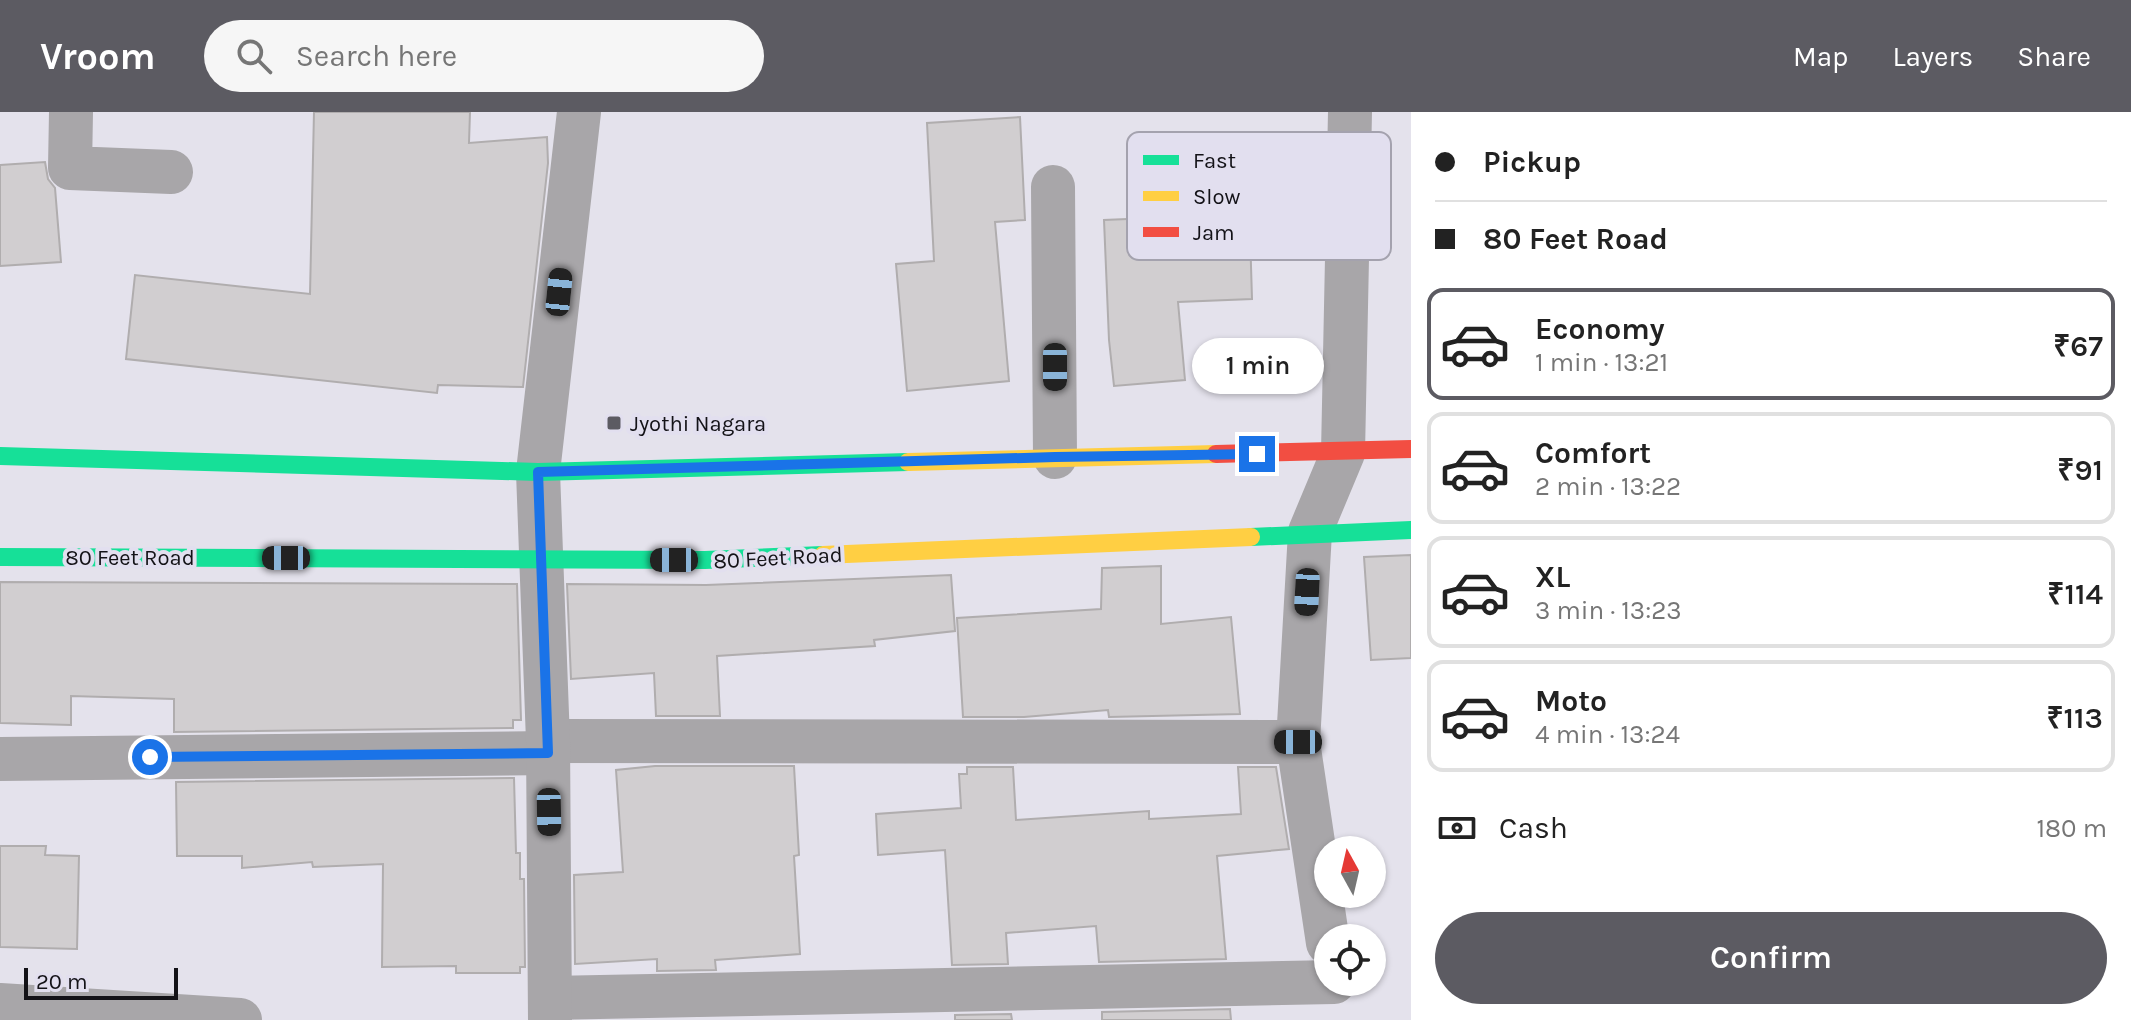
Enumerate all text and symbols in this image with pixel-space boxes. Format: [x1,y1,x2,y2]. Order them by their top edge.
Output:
search box [204,20,764,92]
text: Vroom [40,34,156,79]
icon: search [232,34,276,78]
text: Search here [296,38,457,74]
text: Map [1793,40,1848,73]
text: Layers [1892,40,1973,73]
text: Share [2017,40,2091,73]
legend [1127,132,1391,260]
text: Pickup [1483,144,1581,180]
text: Fast [1193,148,1236,174]
text: Slow [1193,184,1240,210]
text: Jam [1193,220,1235,246]
text: 80 Feet Road [1483,221,1668,257]
car [545,267,573,317]
icon: car [1439,308,1511,380]
text: Economy [1535,311,1665,347]
text: ₹67 [2053,328,2103,364]
callout: 1 min [1191,338,1323,394]
car [1043,343,1067,391]
text: 1 min · 13:21 [1535,347,1668,378]
text: 1 min [1226,350,1290,381]
place label: Jyothi Nagara [630,411,766,437]
marker: Jyothi Nagara [605,414,623,432]
icon: car [1439,432,1511,504]
text: Comfort [1535,435,1651,471]
route end [1239,436,1275,472]
text: ₹91 [2057,452,2103,488]
text: 2 min · 13:22 [1535,471,1681,502]
street label: 80 Feet Road [713,542,843,574]
street label: 80 Feet Road [65,545,195,571]
car [262,546,310,570]
car [650,548,698,572]
icon: car [1439,556,1511,628]
text: XL [1535,559,1570,595]
car [1294,567,1320,617]
text: ₹114 [2047,576,2103,612]
text: 3 min · 13:23 [1535,595,1682,626]
icon: car [1439,680,1511,752]
text: Moto [1535,683,1607,719]
text: ₹113 [2046,700,2103,736]
text: 4 min · 13:24 [1535,719,1680,750]
car [1274,730,1322,754]
route start [132,739,168,775]
car [537,788,561,836]
icon: cash [1435,806,1479,850]
text: Cash [1499,810,1568,846]
text: 180 m [2037,813,2107,844]
north arrow [1314,836,1386,908]
map controls [1314,836,1386,996]
button: Confirm [1435,912,2107,1004]
button: locate [1314,924,1386,996]
scale bar [24,964,178,1000]
text: 20 m [36,969,88,995]

